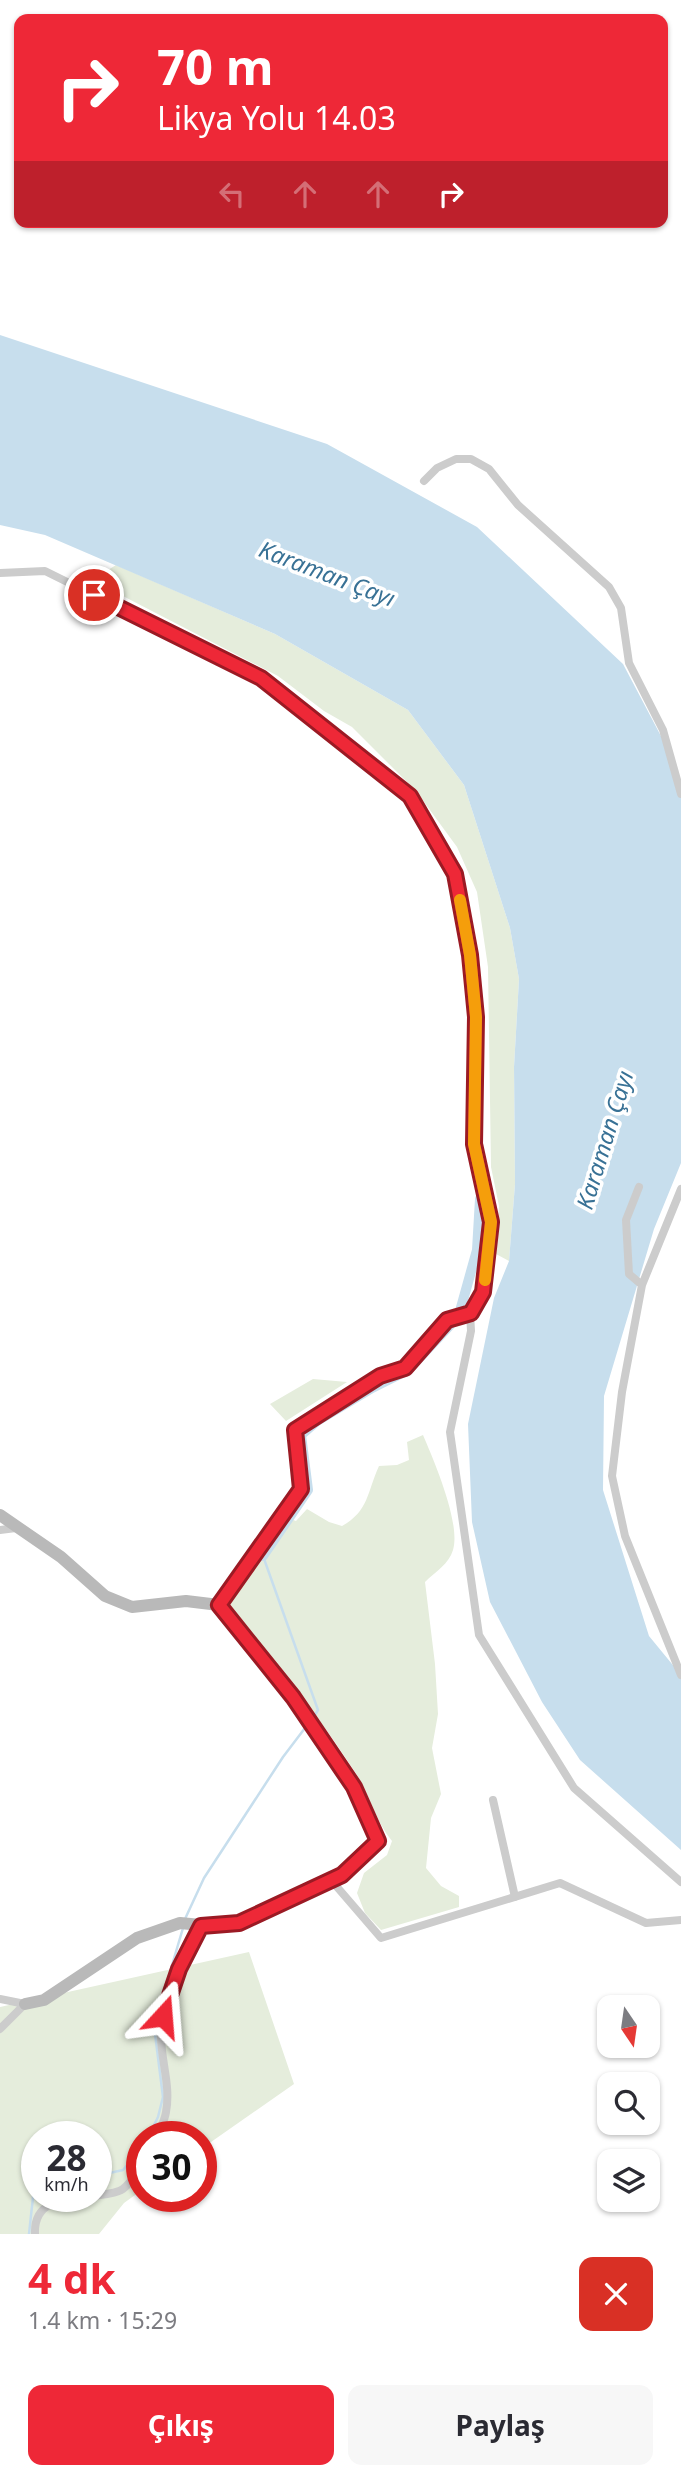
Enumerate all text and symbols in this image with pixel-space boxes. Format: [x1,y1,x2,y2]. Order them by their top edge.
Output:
text: 70 m [157,33,274,99]
icon: right [42,42,133,133]
text: Likya Yolu 14.03 [157,96,396,139]
icon: left [213,175,251,213]
icon: ahead [286,175,324,213]
icon: ahead [359,175,397,213]
icon: right [432,175,470,213]
water label: Karaman Çayı [255,532,400,614]
pin [64,565,124,625]
icon: arrive [75,576,113,614]
water label: Karaman Çayı [568,1066,640,1213]
position arrow [126,1979,200,2053]
north arrow [597,1995,660,2058]
map controls [597,1995,660,2212]
button: search [597,2072,660,2135]
speed limit sign: 30 [126,2121,217,2212]
text: 28 [46,2134,87,2181]
button: layers [597,2149,660,2212]
text: km/h [44,2172,89,2196]
text: 4 dk [28,2249,116,2306]
button: close [579,2257,653,2331]
text: 1.4 km · 15:29 [28,2304,177,2336]
button: Çıkış [28,2385,334,2465]
button: Paylaş [348,2385,653,2465]

